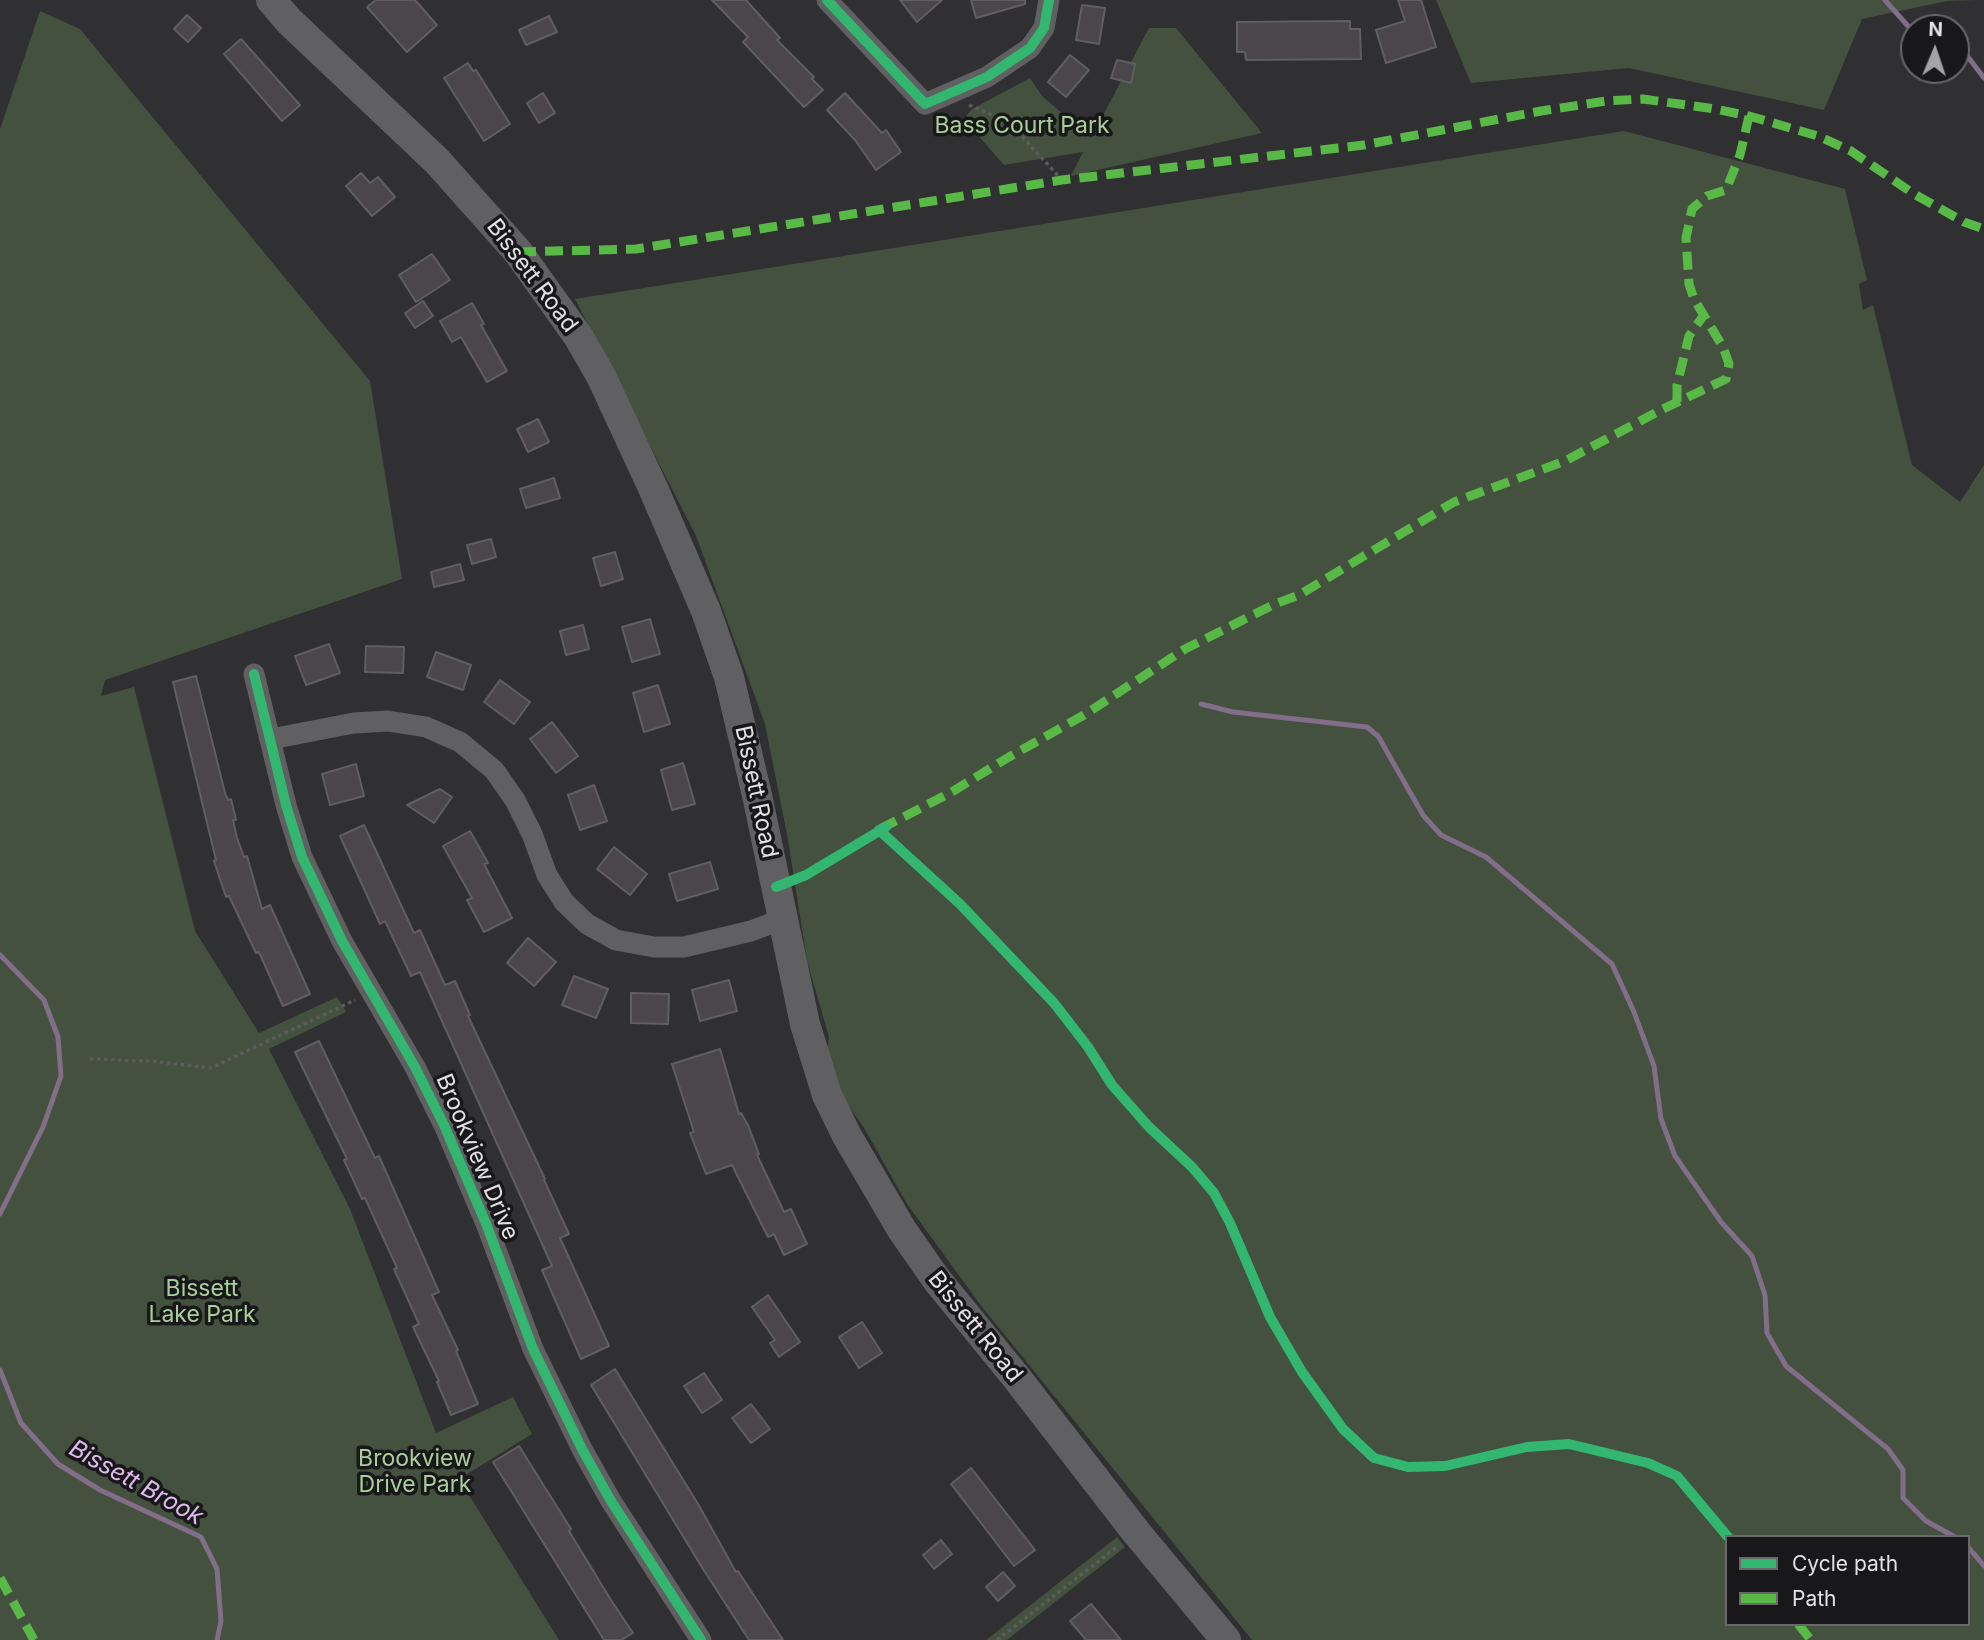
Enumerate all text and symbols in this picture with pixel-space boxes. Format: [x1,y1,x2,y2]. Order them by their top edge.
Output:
north arrow [1900,14,1970,84]
text: N [1928,18,1943,41]
park label: Bass Court Park [934,112,1110,140]
street label: Bissett Road [480,214,584,338]
street label: Bissett Road [728,723,784,861]
street label: Brookview Drive [430,1070,524,1244]
street label: Bissett Road [922,1266,1028,1388]
park label: Bissett Lake Park [148,1275,256,1329]
water label: Bissett Brook [64,1434,208,1532]
park label: Brookview Drive Park [358,1445,472,1499]
legend [1725,1535,1970,1626]
text: Cycle path [1792,1551,1898,1576]
text: Path [1792,1586,1837,1611]

